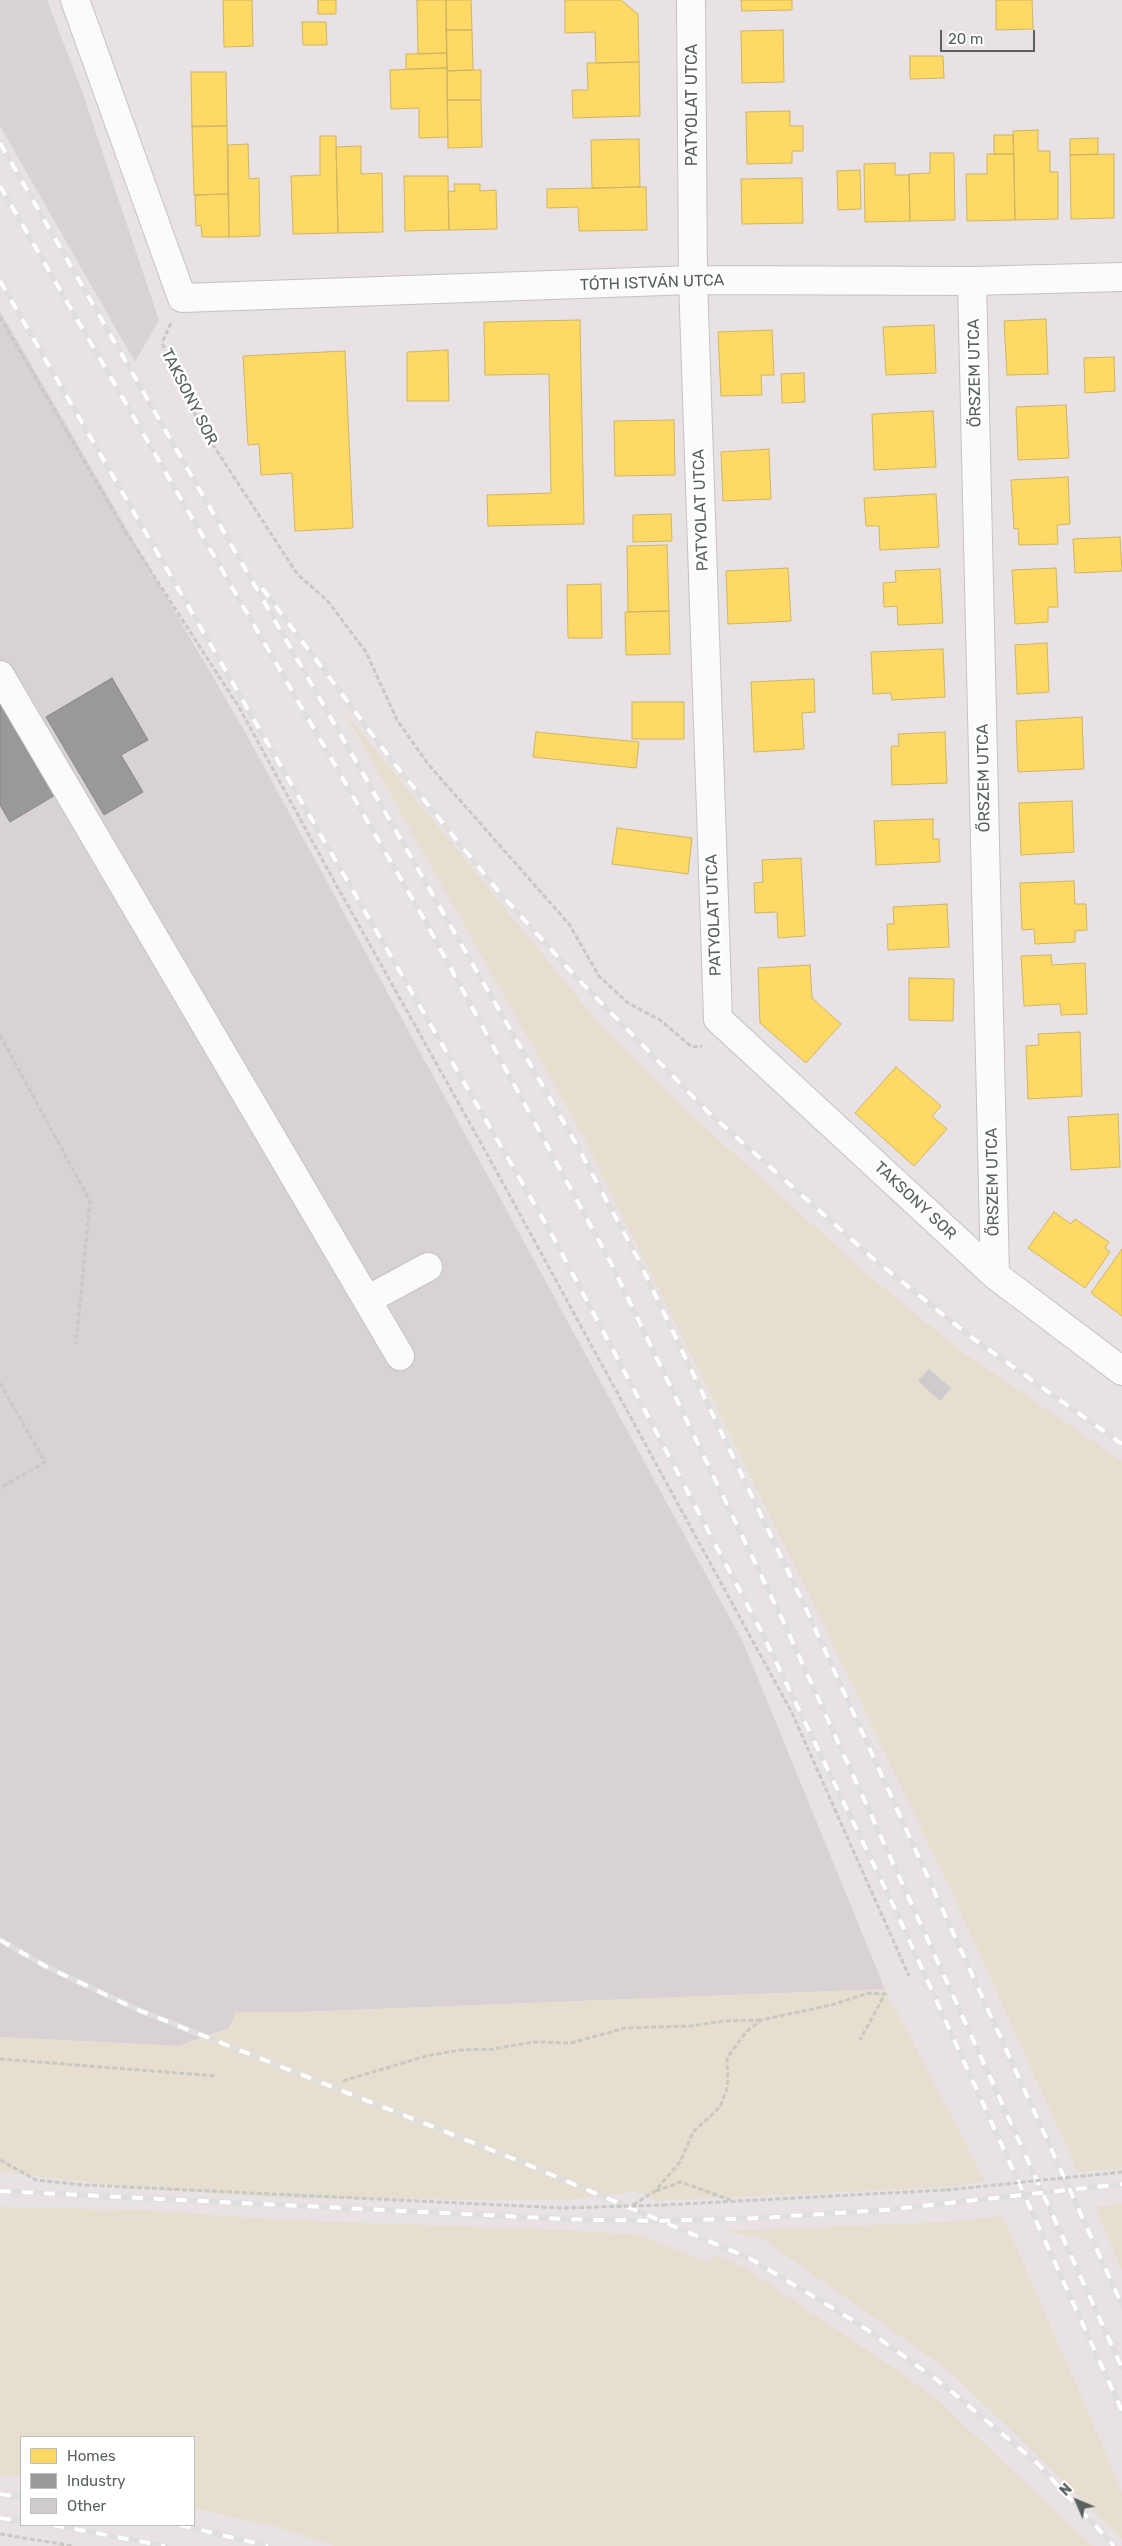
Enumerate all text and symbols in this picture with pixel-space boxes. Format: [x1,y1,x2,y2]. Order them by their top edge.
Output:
scale bar [942,20,1037,52]
text: 20 m [948,30,983,48]
street label: PATYOLAT UTCA [682,44,702,166]
street label: TÓTH ISTVÁN UTCA [579,271,725,295]
street label: ŐRSZEM UTCA [964,318,986,428]
street label: TAKSONY SOR [156,346,222,448]
street label: PATYOLAT UTCA [689,449,713,571]
street label: ŐRSZEM UTCA [973,723,995,833]
street label: PATYOLAT UTCA [702,854,726,976]
street label: ŐRSZEM UTCA [982,1127,1004,1237]
street label: TAKSONY SOR [870,1158,960,1244]
legend [20,2436,195,2526]
text: Homes [67,2447,116,2465]
text: Industry [67,2472,126,2490]
north arrow [1052,2476,1102,2526]
text: N [1056,2480,1076,2500]
text: Other [67,2497,106,2515]

